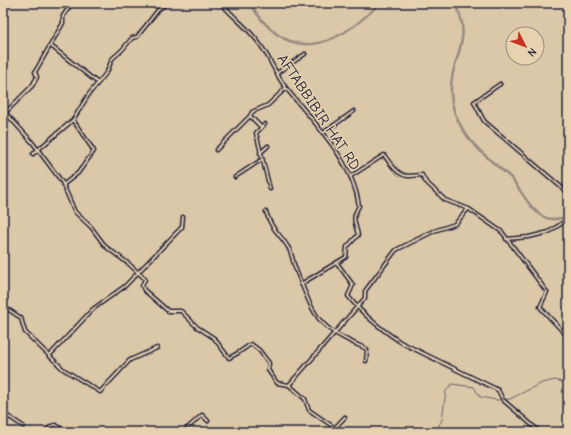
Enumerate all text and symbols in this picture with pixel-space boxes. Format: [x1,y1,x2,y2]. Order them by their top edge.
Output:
north arrow [505,26,545,66]
text: N [525,45,539,59]
street label: AFTABBIBIR HAT RD [274,51,364,173]

